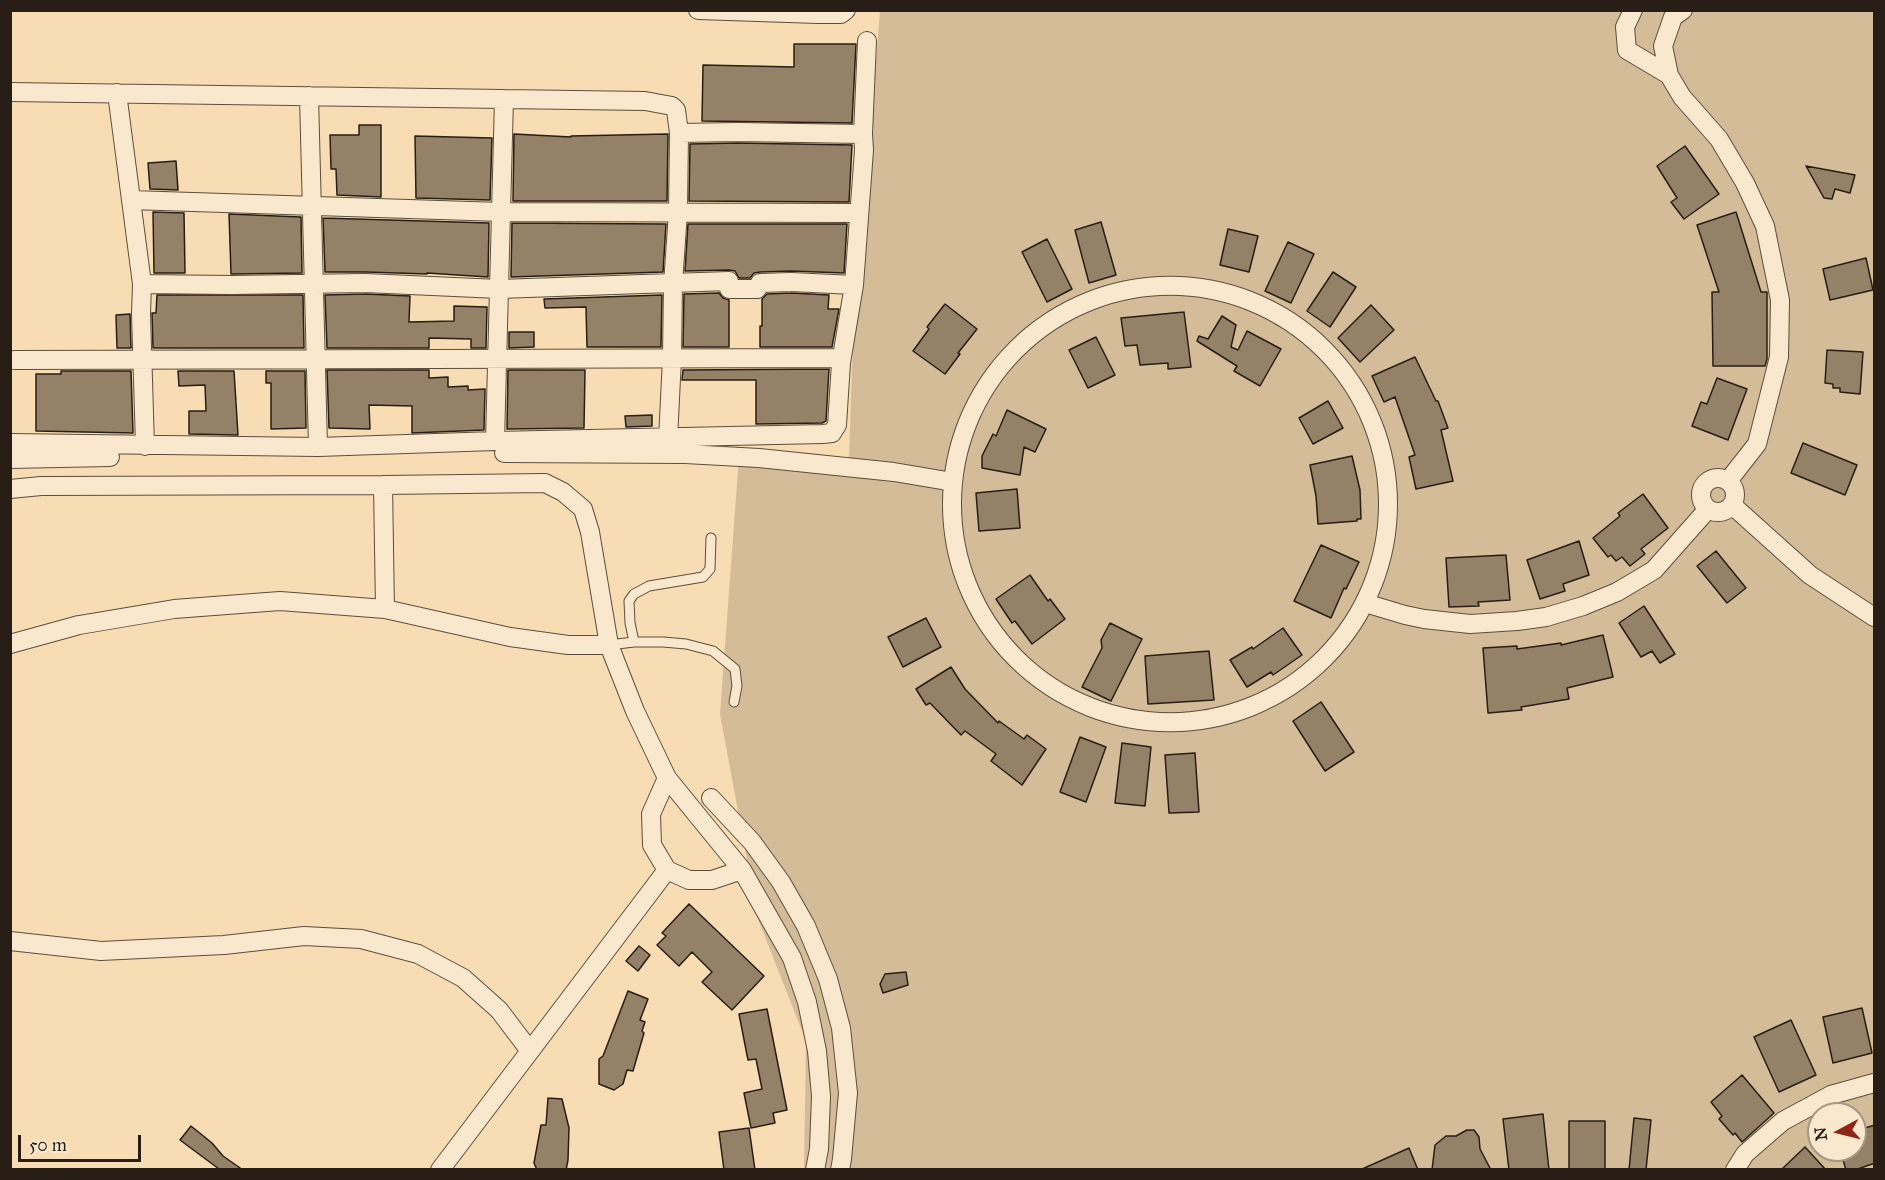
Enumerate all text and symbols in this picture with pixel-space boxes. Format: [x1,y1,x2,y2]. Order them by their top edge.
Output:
north arrow [1807,1102,1867,1162]
scale bar [21,1123,144,1161]
text: N [1810,1126,1831,1142]
text: 50 m [29,1134,67,1156]

